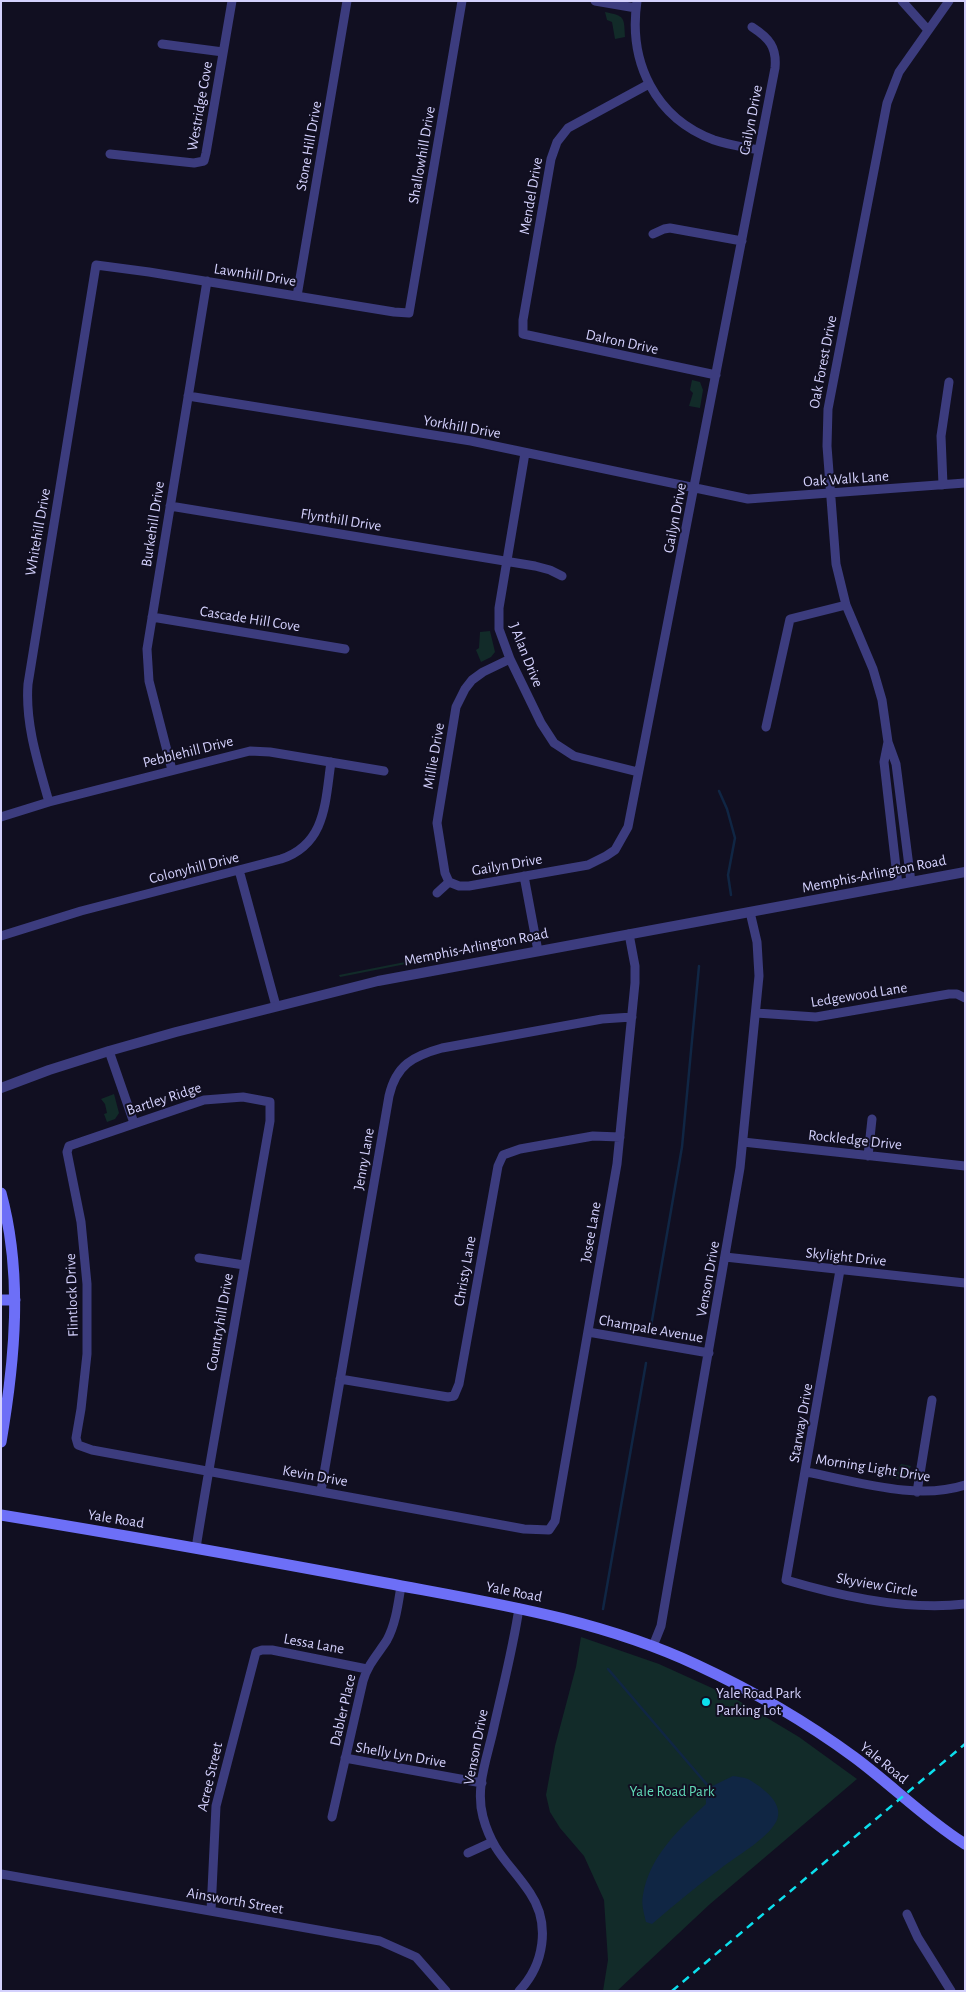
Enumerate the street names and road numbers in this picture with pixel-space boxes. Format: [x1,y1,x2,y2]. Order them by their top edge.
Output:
street label: Westridge Cove [183,60,217,152]
street label: Gailyn Drive [735,83,767,157]
street label: Stone Hill Drive [292,100,326,192]
street label: Shallowhill Drive [405,105,439,205]
street label: Mendel Drive [515,156,547,236]
street label: Lawnhill Drive [212,260,298,290]
street label: Oak Forest Drive [805,314,841,410]
street label: Dalron Drive [584,326,660,358]
street label: Yorkhill Drive [422,411,502,443]
street label: Oak Walk Lane [802,467,890,491]
street label: Burkehill Drive [137,480,169,568]
street label: Gailyn Drive [659,481,691,555]
street label: Whitehill Drive [21,487,55,577]
street label: Flynthill Drive [299,505,383,535]
street label: Cascade Hill Cove [198,602,302,636]
street label: J Alan Drive [505,620,547,690]
street label: Millie Drive [419,721,449,791]
street label: Pebblehill Drive [141,732,235,772]
street label: Colonyhill Drive [147,848,241,888]
street label: Gailyn Drive [471,850,543,880]
street label: Memphis-Arlington Road [800,851,948,897]
street label: Memphis-Arlington Road [402,924,550,970]
street label: Ledgewood Lane [809,978,909,1012]
street label: Bartley Ridge [124,1078,204,1120]
street label: Jenny Lane [350,1126,378,1192]
street label: Rockledge Drive [807,1126,903,1154]
street label: Josee Lane [577,1200,605,1264]
street label: Christy Lane [450,1235,480,1307]
street label: Venson Drive [692,1240,724,1318]
street label: Skylight Drive [805,1244,887,1270]
street label: Flintlock Drive [62,1253,82,1337]
street label: Countryhill Drive [203,1272,237,1372]
street label: Champale Avenue [597,1311,705,1347]
street label: Starway Drive [785,1382,817,1464]
street label: Morning Light Drive [814,1450,932,1486]
street label: Kevin Drive [281,1461,349,1491]
street label: Yale Road [87,1506,145,1532]
street label: Skyview Circle [835,1569,919,1601]
street label: Yale Road [484,1578,544,1606]
street label: Lessa Lane [282,1630,346,1658]
street label: Dabler Place [326,1672,360,1748]
street label: Venson Drive [460,1708,492,1786]
street label: Shelly Lyn Drive [354,1738,448,1772]
street label: Yale Road [856,1738,912,1788]
street label: Acree Street [193,1741,227,1813]
street label: Ainsworth Street [185,1884,285,1918]

